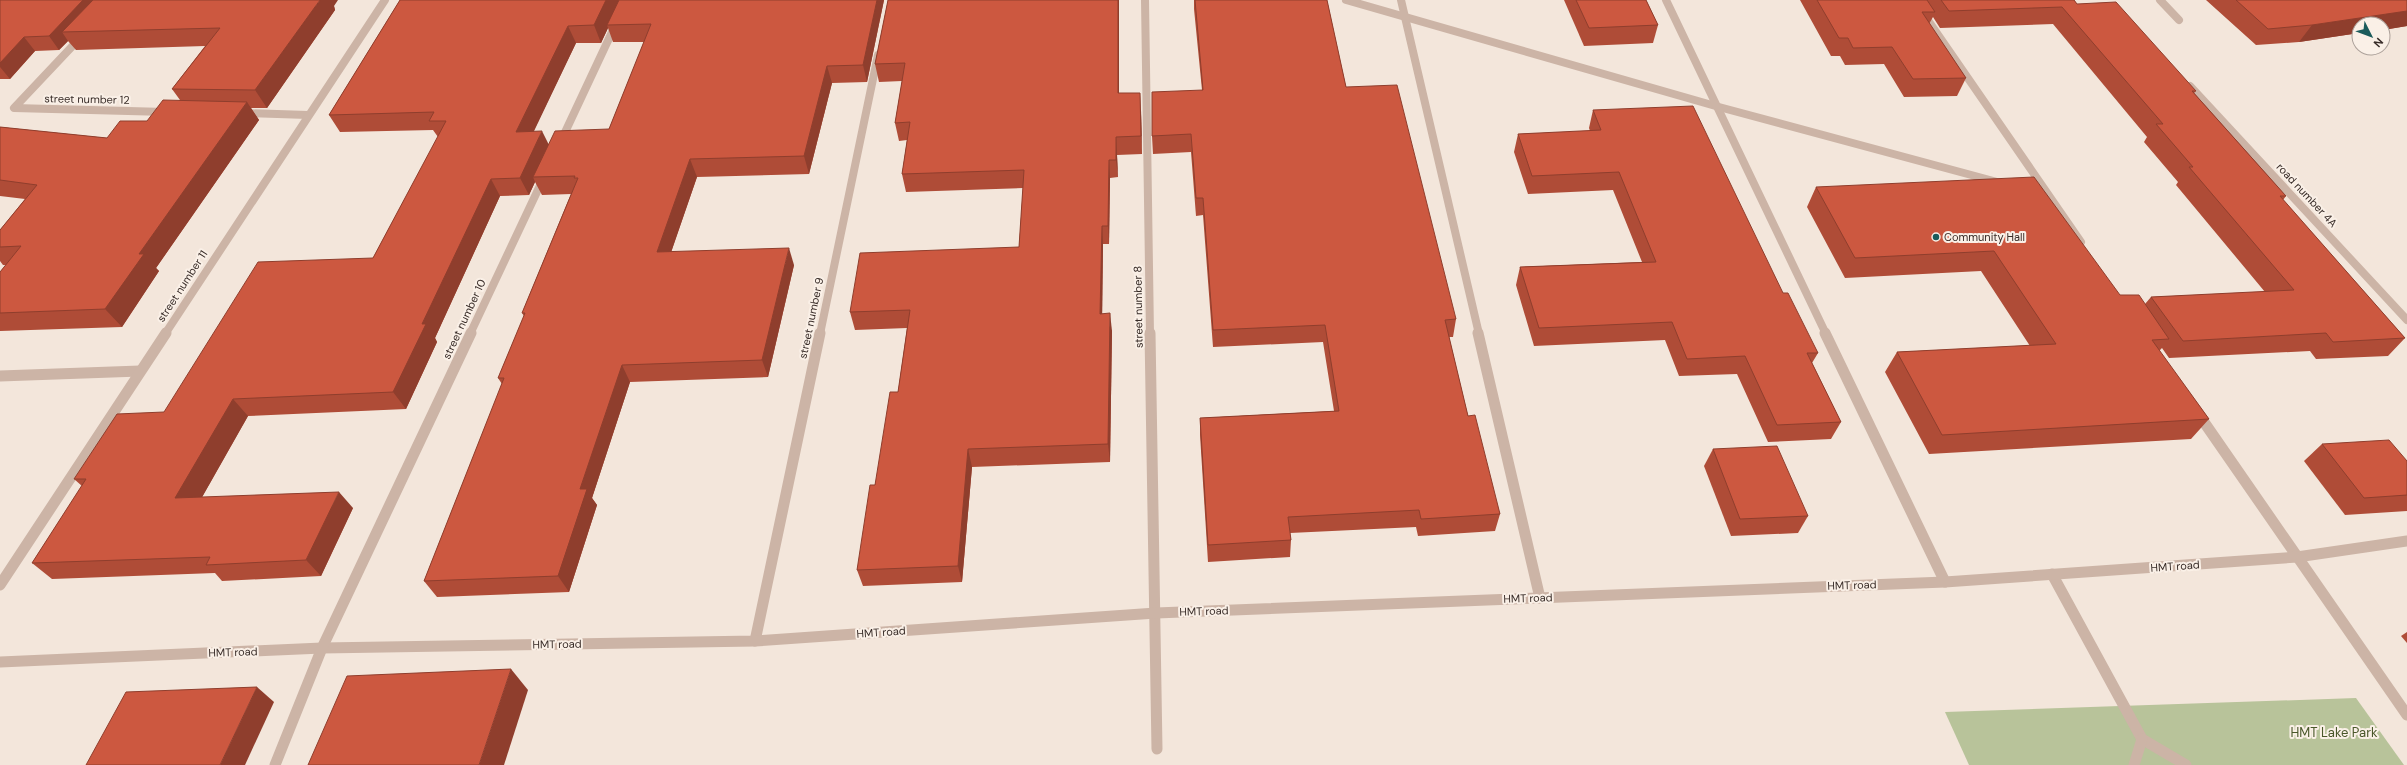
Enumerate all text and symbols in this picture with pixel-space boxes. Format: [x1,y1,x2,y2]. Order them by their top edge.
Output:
north arrow [2351,16,2391,56]
text: N [2371,35,2386,50]
street label: street number 12 [44,91,130,107]
street label: road number 4A [2274,160,2340,230]
place label: Community Hall [1944,230,2025,244]
marker: Community Hall [1931,232,1941,242]
street label: street number 11 [154,248,210,324]
street label: street number 8 [1130,266,1146,348]
street label: street number 9 [796,276,826,360]
street label: street number 10 [439,277,489,361]
street label: HMT road [2150,557,2200,575]
street label: HMT road [1827,577,1877,593]
street label: HMT road [1503,590,1553,606]
street label: HMT road [1179,603,1229,619]
street label: HMT road [856,623,906,641]
street label: HMT road [532,637,582,651]
street label: HMT road [208,644,258,660]
park label: HMT Lake Park [2290,724,2378,741]

